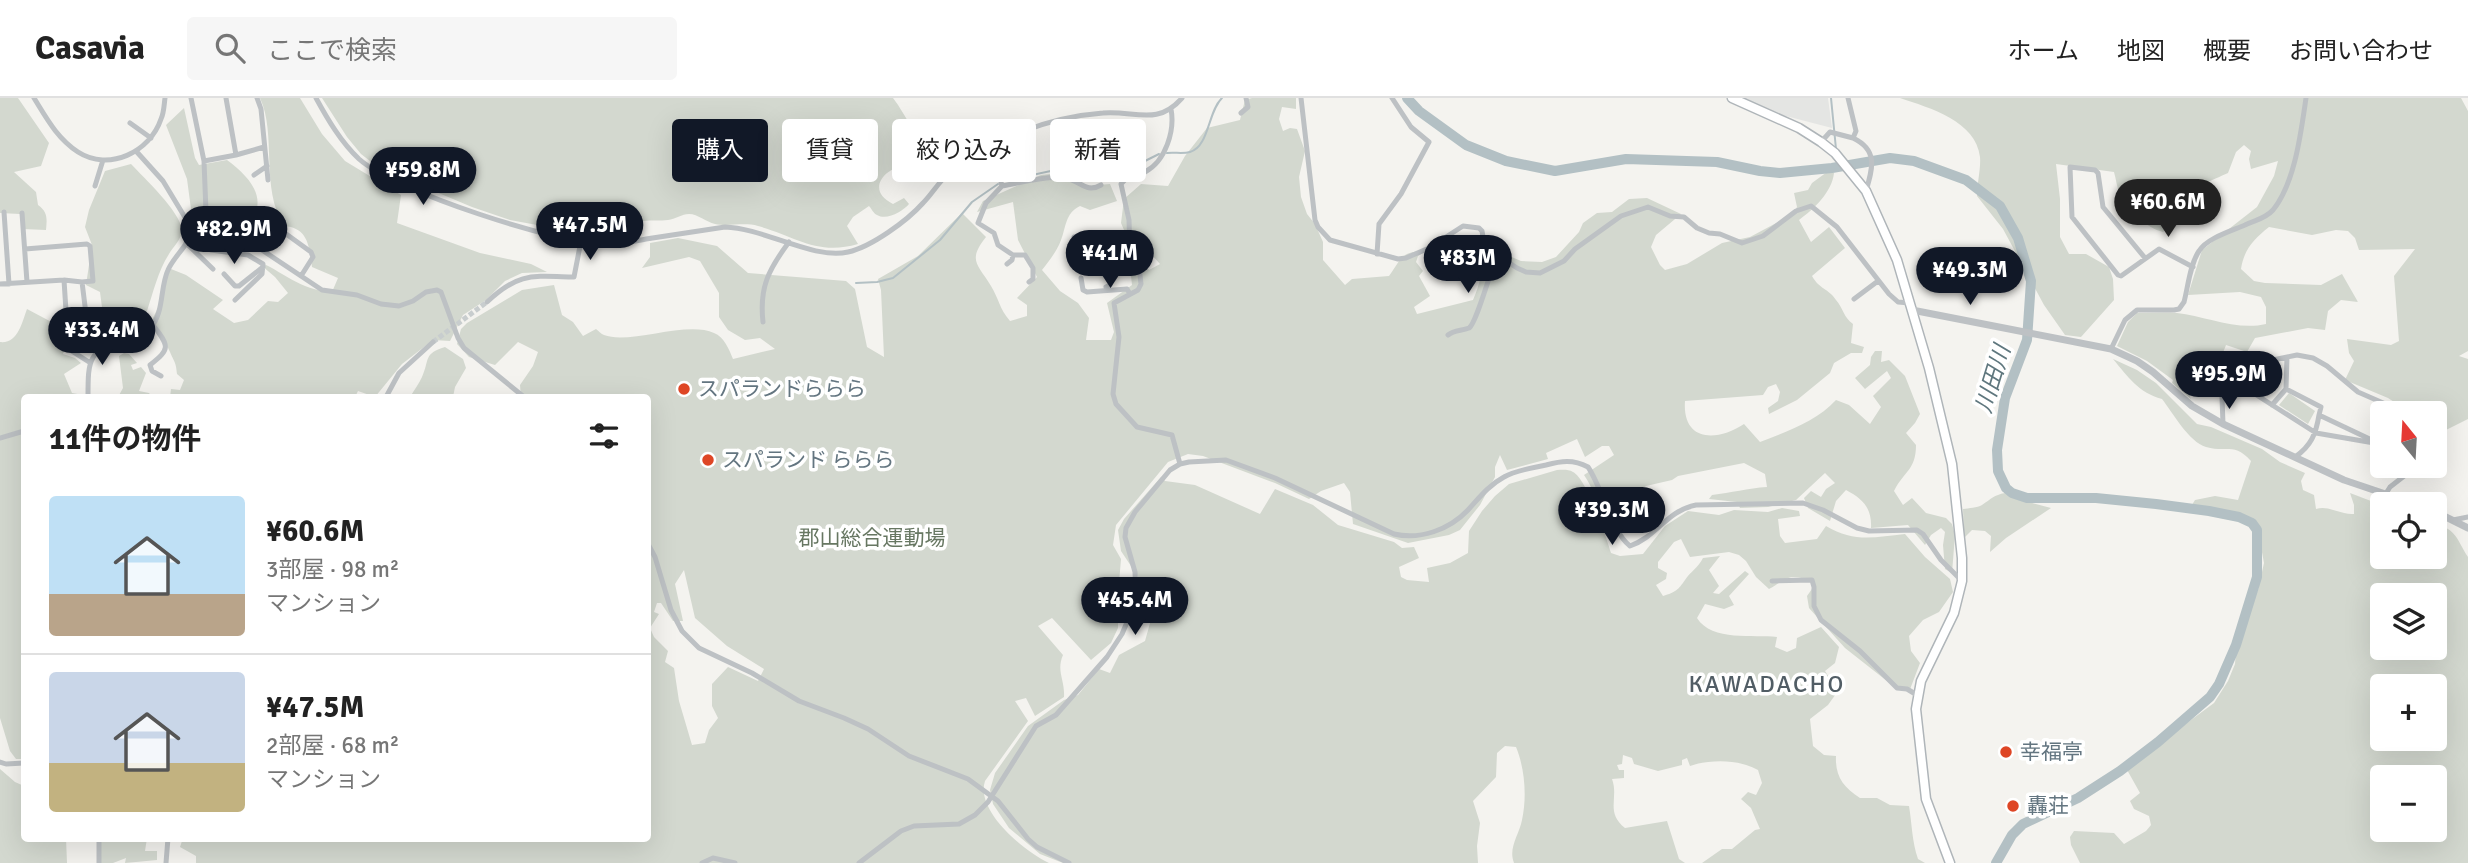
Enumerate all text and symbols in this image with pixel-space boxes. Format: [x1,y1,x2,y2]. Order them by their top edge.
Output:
search box [187,17,677,80]
text: Casavia [35,28,145,69]
icon: search [211,29,249,67]
text: ここで検索 [267,35,397,67]
text: ホーム [2008,36,2079,66]
text: 地図 [2117,36,2165,66]
text: 概要 [2203,36,2251,66]
text: お問い合わせ [2289,36,2433,66]
chip: 購入 [672,119,768,182]
chip: 賃貸 [782,119,878,182]
chip: 絞り込み [892,119,1036,182]
chip: 新着 [1050,119,1146,182]
pin: ¥59.8M [366,148,480,207]
text: ¥59.8M [385,155,461,184]
pin: ¥60.6M [2111,180,2225,239]
text: ¥60.6M [2130,187,2206,216]
pin: ¥47.5M [533,202,647,262]
pin: ¥82.9M [177,206,291,266]
text: ¥47.5M [552,210,628,239]
text: ¥82.9M [196,214,272,243]
pin: ¥41M [1069,230,1151,290]
pin: ¥83M [1427,236,1509,295]
text: ¥41M [1082,238,1138,267]
text: ¥83M [1440,243,1496,272]
pin: ¥49.3M [1913,248,2027,307]
text: ¥49.3M [1932,255,2008,284]
pin: ¥33.4M [45,308,159,367]
text: ¥33.4M [64,315,140,344]
water label: 川田川 [1969,339,2018,416]
pin: ¥95.9M [2172,352,2286,411]
text: ¥95.9M [2191,359,2267,388]
place label: スパランドららら [698,376,866,402]
marker: スパランドららら [676,381,692,397]
north arrow [2370,401,2446,478]
map controls [2370,401,2447,842]
icon: filters [585,417,623,455]
text: 11件の物件 [49,421,201,458]
place label: スパランド ららら [722,447,895,473]
marker: スパランド ららら [700,452,716,468]
pin: ¥39.3M [1555,488,1669,547]
button: locate [2370,492,2447,569]
text: ¥39.3M [1574,495,1650,524]
text: ¥60.6M [266,513,364,550]
icon: home [105,524,189,608]
park label: 郡山総合運動場 [799,525,946,551]
text: 3部屋 · 98 m² [266,555,399,584]
pin: ¥45.4M [1078,578,1192,637]
button: layers [2370,583,2447,660]
text: ¥45.4M [1097,585,1173,614]
text: マンション [266,589,381,618]
district label: KAWADACHO [1689,669,1845,699]
button: + [2370,674,2447,751]
text: ¥47.5M [266,689,364,726]
icon: home [105,700,189,784]
text: 2部屋 · 68 m² [266,731,399,760]
place label: 幸福亭 [2020,739,2083,765]
marker: 幸福亭 [1998,744,2014,760]
text: マンション [266,765,381,794]
button: − [2370,765,2447,842]
place label: 轟荘 [2027,793,2069,819]
marker: 轟荘 [2005,798,2021,814]

